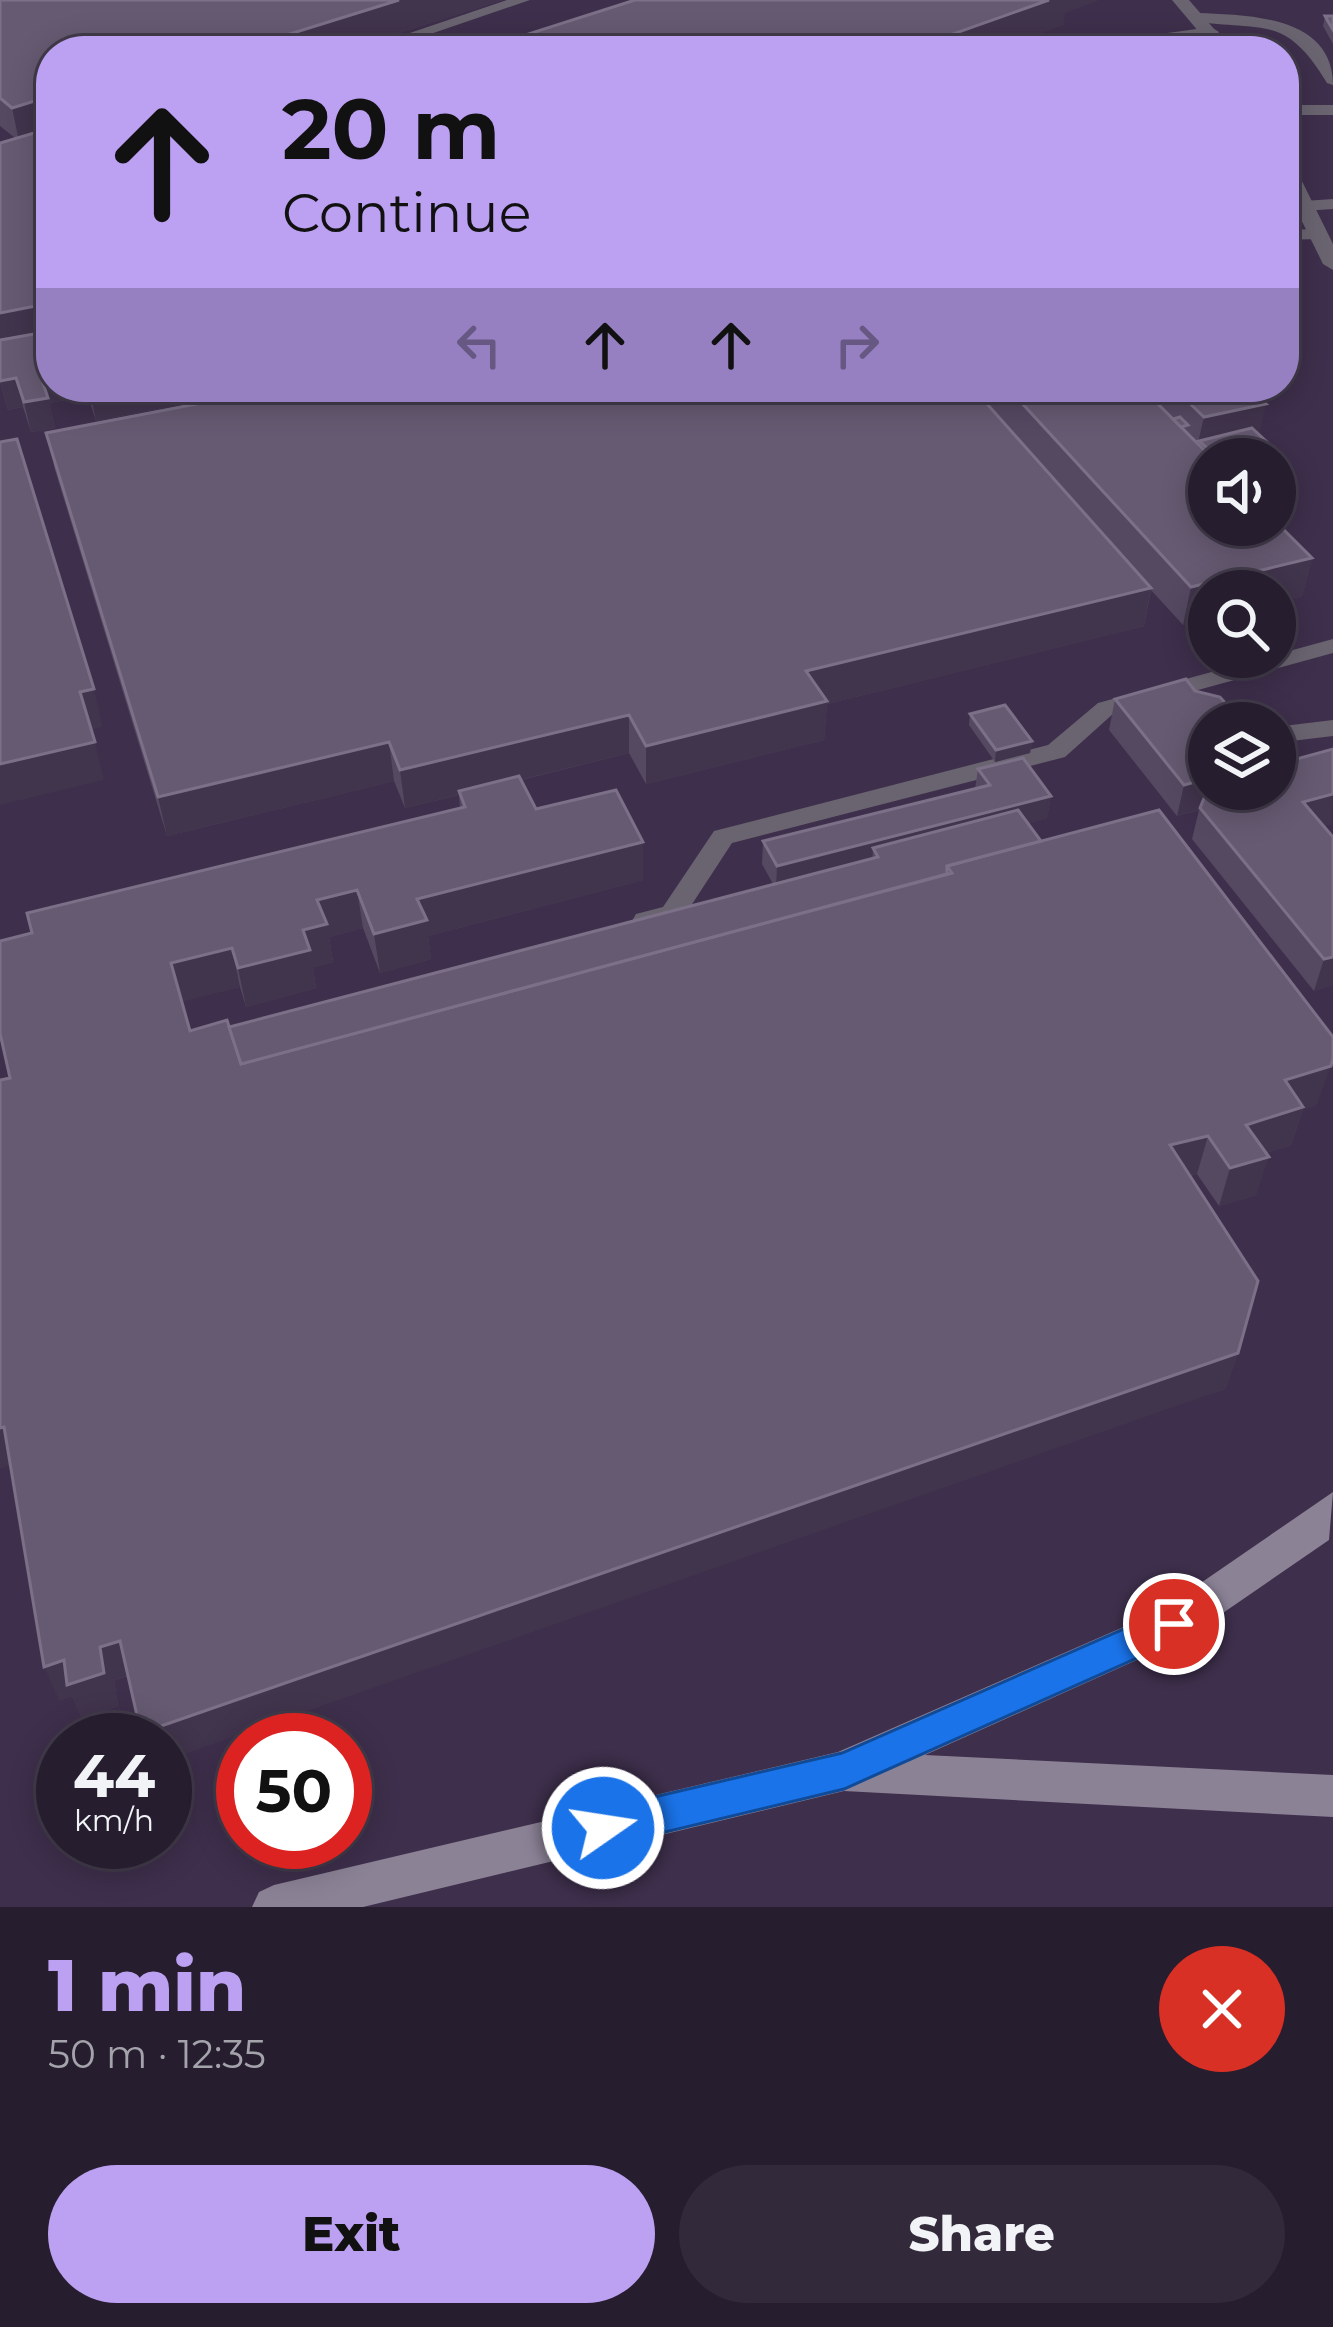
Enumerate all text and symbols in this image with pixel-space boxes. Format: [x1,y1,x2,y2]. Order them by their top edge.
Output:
text: 20 m [282,78,500,180]
icon: ahead [84,84,240,240]
text: Continue [282,180,531,246]
icon: left [446,312,512,378]
icon: ahead [572,312,638,378]
icon: ahead [698,312,764,378]
icon: right [824,312,890,378]
map controls [1188,438,1296,810]
button: sound [1188,438,1296,546]
button: search [1188,570,1296,678]
button: layers [1188,702,1296,810]
pin [1123,1573,1225,1675]
icon: arrive [1141,1591,1207,1657]
speed limit sign: 50 [216,1713,372,1869]
text: 44 [73,1739,155,1812]
position arrow [540,1765,666,1891]
text: km/h [74,1802,154,1839]
text: 1 min [48,1941,246,2029]
button: close [1159,1946,1285,2072]
text: 50 m · 12:35 [48,2030,266,2078]
button: Exit [48,2165,655,2303]
button: Share [679,2165,1285,2303]

